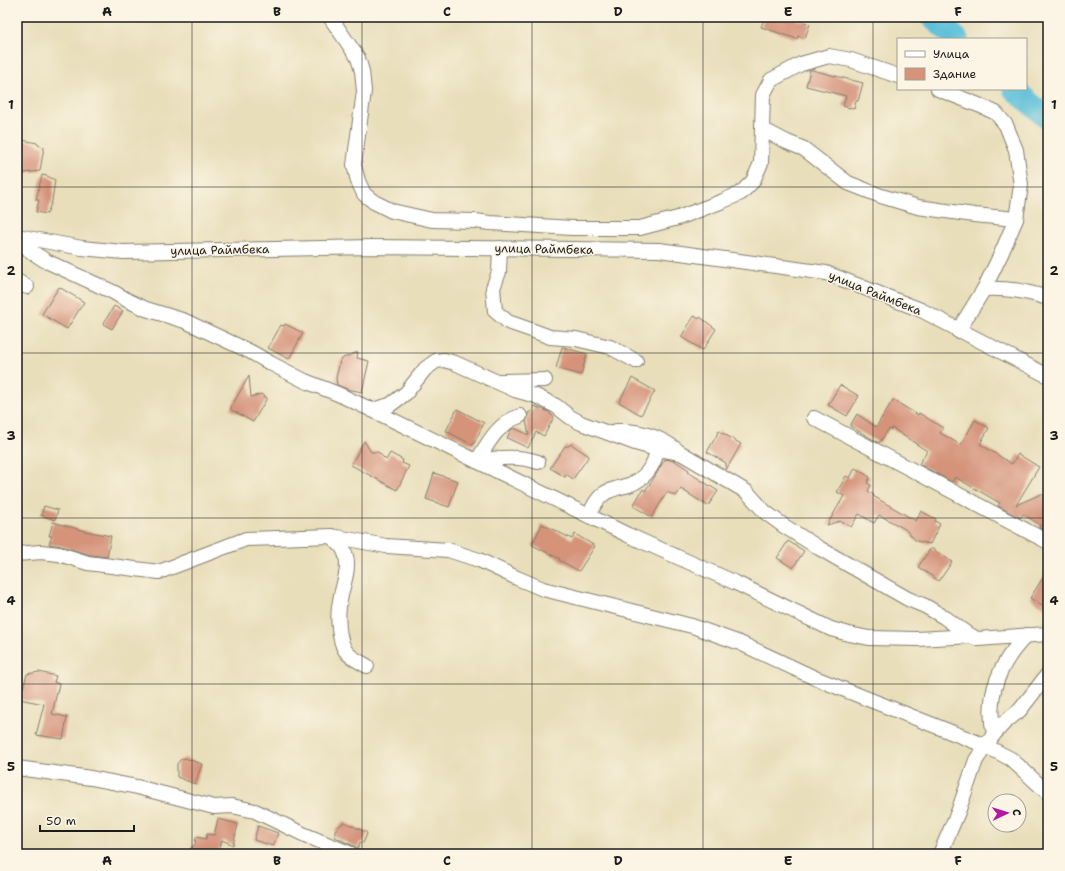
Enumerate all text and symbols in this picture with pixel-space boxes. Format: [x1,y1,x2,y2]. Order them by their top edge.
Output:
text: A [102,3,112,20]
text: B [273,3,281,20]
text: C [443,3,451,20]
text: D [613,3,623,20]
text: E [784,3,793,20]
text: F [954,3,962,20]
legend [897,38,1027,90]
text: Улица [933,46,970,62]
text: Здание [933,66,977,82]
text: 1 [8,96,14,113]
text: 1 [1051,96,1057,113]
street label: улица Раймбека [494,240,594,258]
street label: улица Раймбека [170,241,270,259]
text: 2 [6,262,16,279]
text: 2 [1049,262,1059,279]
street label: улица Раймбека [826,267,924,319]
text: 3 [6,427,16,444]
text: 3 [1049,427,1059,444]
text: 4 [6,592,16,609]
text: 4 [1049,592,1059,609]
text: 5 [7,758,15,775]
text: 5 [1050,758,1058,775]
north arrow [987,793,1027,833]
scale bar [40,807,134,833]
text: С [1009,808,1024,816]
text: 50 m [46,813,76,829]
text: A [102,852,112,869]
text: B [273,852,281,869]
text: C [443,852,451,869]
text: D [613,852,623,869]
text: E [784,852,793,869]
text: F [954,852,962,869]

